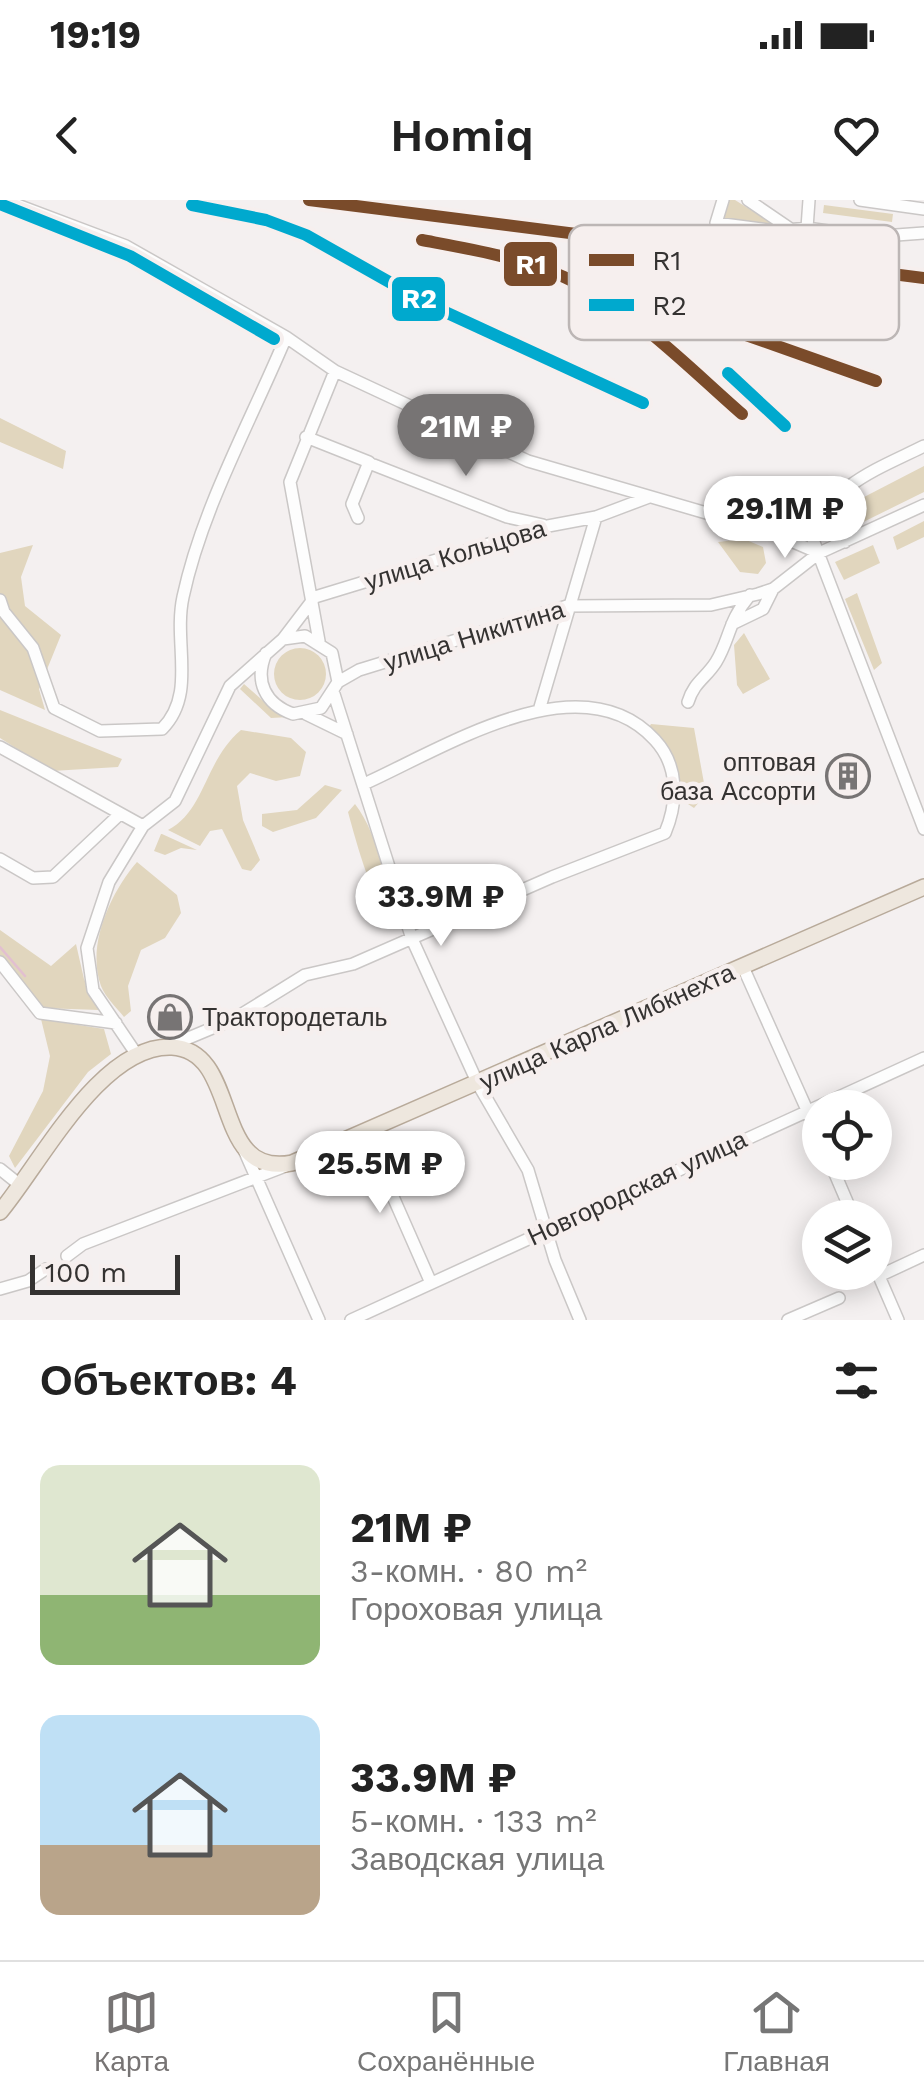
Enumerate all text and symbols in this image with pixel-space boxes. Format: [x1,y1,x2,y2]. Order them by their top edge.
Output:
text: 19:19 [50,13,141,57]
icon: back [40,108,95,163]
icon: heart [829,108,884,163]
text: Homiq [390,109,534,162]
legend [569,225,899,340]
line badge: R1 [502,240,559,288]
text: R1 [652,244,682,277]
text: R1 [515,248,547,281]
line badge: R2 [390,275,447,323]
text: R2 [401,282,437,315]
text: R2 [652,289,687,322]
pin: 21M ₽ [396,394,536,479]
text: 21M ₽ [419,407,513,445]
pin: 29.1M ₽ [693,476,877,561]
text: 29.1M ₽ [726,489,844,527]
street label: улица Кольцова [361,514,549,596]
street label: улица Никитина [380,595,568,677]
place label: оптовая база Ассорти [660,748,816,806]
building icon: оптовая база Ассорти [825,753,871,799]
pin: 33.9M ₽ [349,864,533,949]
text: 33.9M ₽ [377,877,505,915]
street label: улица Карла Либкнехта [475,958,739,1096]
shop icon: Трактородеталь [147,994,193,1040]
place label: Трактородеталь [202,1003,388,1032]
map controls [802,1090,892,1290]
button: locate [802,1090,892,1180]
street label: Новгородская улица [523,1124,751,1251]
pin: 25.5M ₽ [288,1131,472,1216]
text: 25.5M ₽ [317,1144,443,1182]
button: layers [802,1200,892,1290]
scale bar [30,1250,180,1294]
text: 100 m [45,1256,127,1289]
icon: filters [829,1353,884,1408]
text: Объектов: 4 [40,1356,297,1405]
text: 21M ₽ [350,1503,472,1552]
icon: home [120,1505,240,1625]
text: 3-комн. · 80 m² [350,1552,587,1590]
text: Гороховая улица [350,1590,602,1628]
text: 33.9M ₽ [350,1753,517,1802]
icon: home [120,1755,240,1875]
text: 5-комн. · 133 m² [350,1802,597,1840]
text: Заводская улица [350,1840,604,1878]
tab: Карта [94,1985,169,2078]
tab: Сохранённые [357,1985,535,2078]
tab: Главная [723,1985,830,2078]

